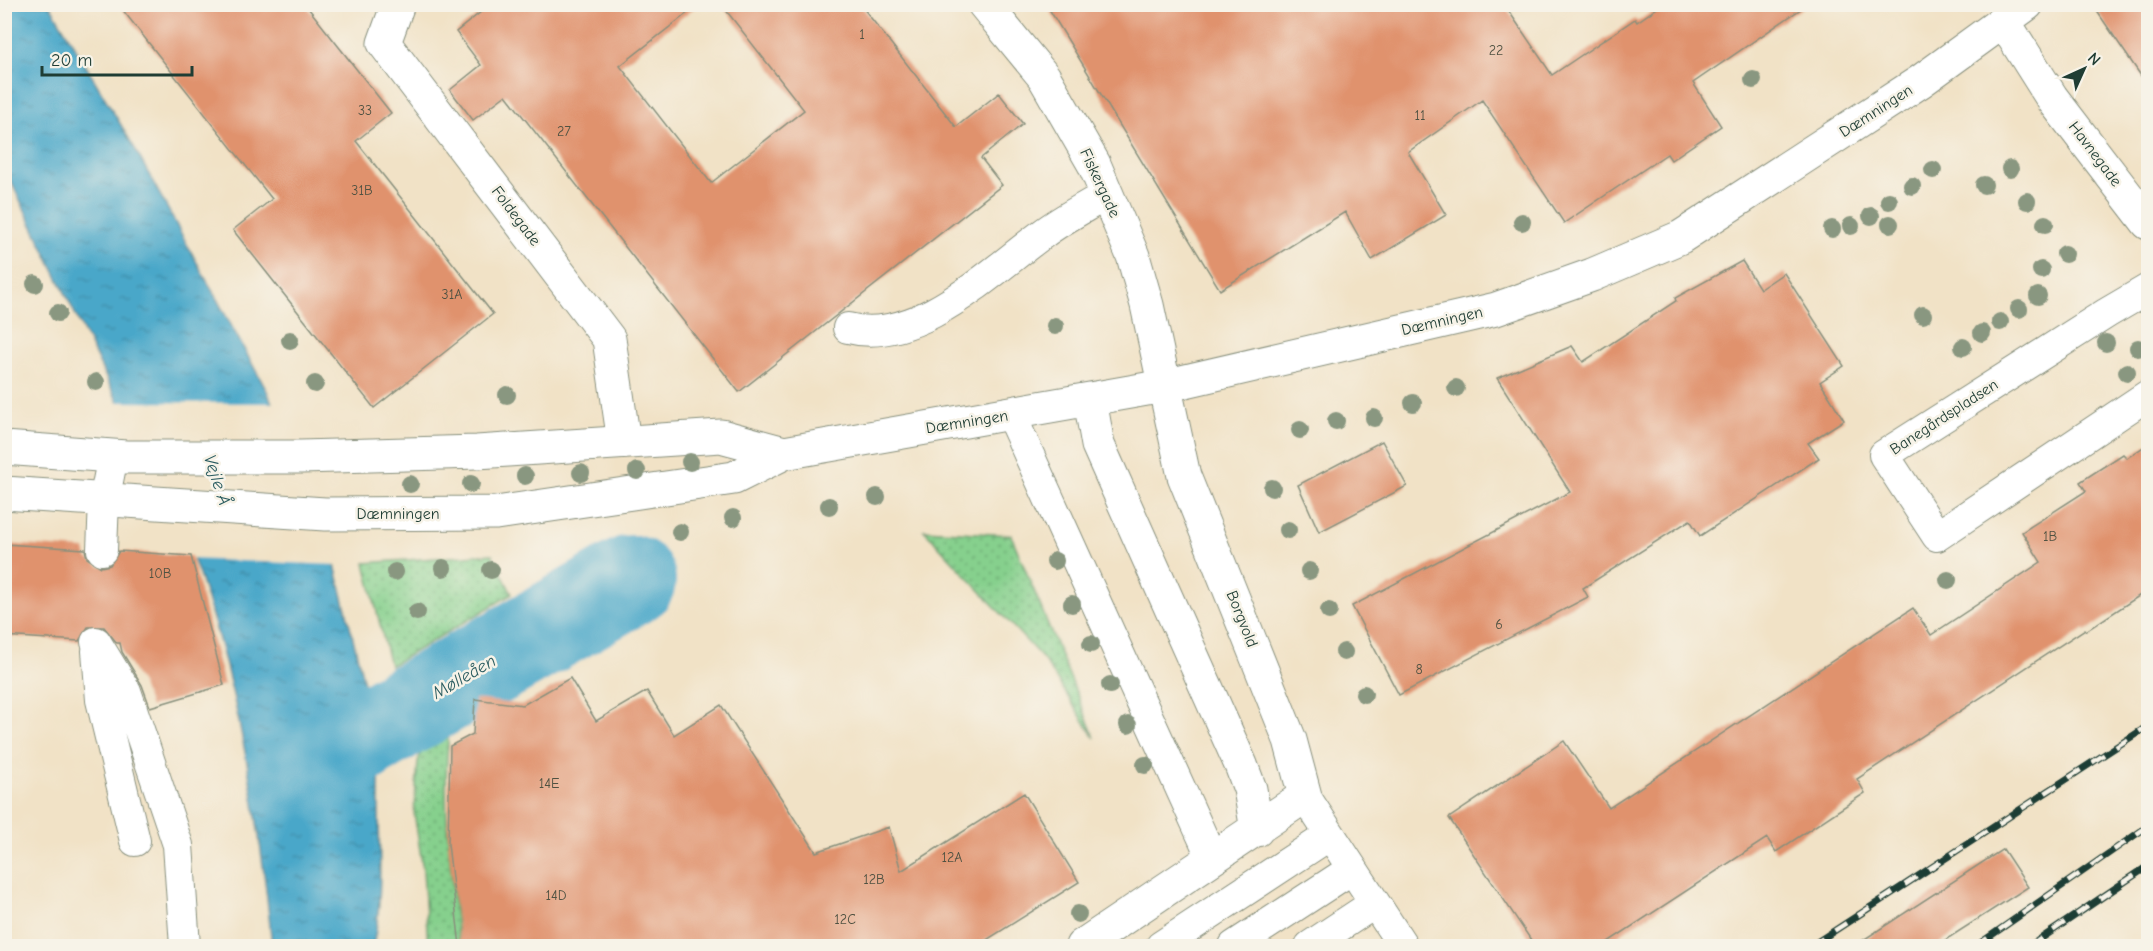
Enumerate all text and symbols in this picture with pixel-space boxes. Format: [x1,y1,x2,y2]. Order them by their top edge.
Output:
house number: 1 [859,26,865,43]
scale bar [42,39,192,77]
north arrow [2054,39,2114,99]
house number: 22 [1489,42,1503,59]
text: N [2084,49,2104,69]
text: 20 m [51,50,92,71]
street label: Dæmningen [1836,81,1916,141]
house number: 33 [358,102,372,119]
house number: 11 [1414,107,1426,124]
street label: Havnegade [2065,118,2125,190]
house number: 27 [557,123,571,140]
street label: Fiskergade [1076,146,1124,220]
house number: 31B [351,182,373,199]
street label: Foldegade [488,183,544,249]
house number: 31A [442,286,462,303]
street label: Dæmningen [1399,303,1485,339]
street label: Banegårdspladsen [1887,375,2001,459]
street label: Dæmningen [925,407,1009,437]
water label: Vejle Å [199,452,236,508]
street label: Dæmningen [356,505,440,523]
house number: 1B [2043,528,2057,545]
house number: 10B [149,565,172,582]
street label: Borgvold [1222,588,1262,650]
house number: 6 [1495,616,1503,633]
water label: Mølleåen [428,650,500,704]
house number: 8 [1415,661,1423,678]
house number: 14E [539,775,559,792]
house number: 12A [942,849,963,866]
house number: 12B [863,871,885,888]
house number: 14D [545,887,567,904]
house number: 12C [834,911,856,928]

